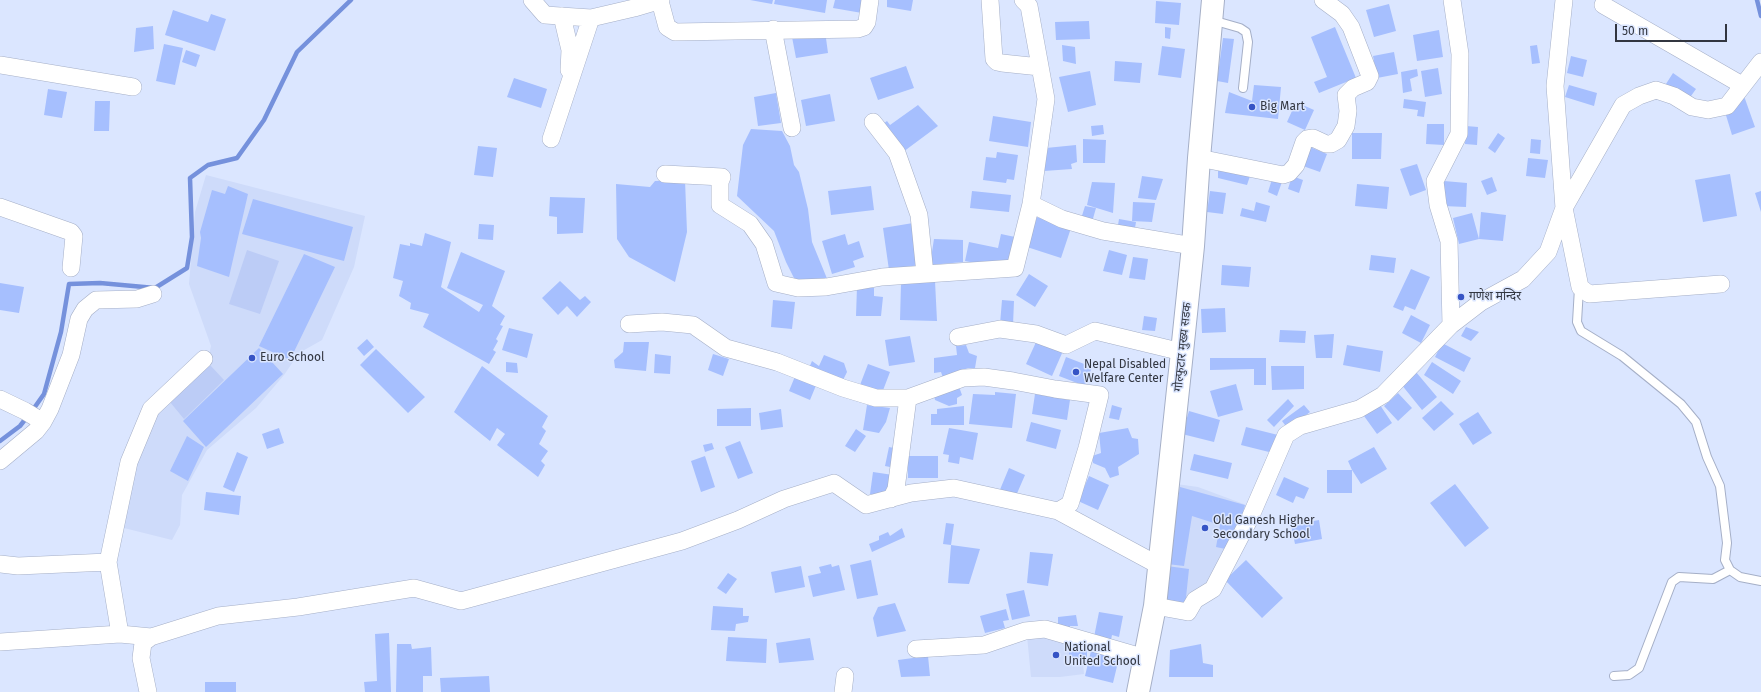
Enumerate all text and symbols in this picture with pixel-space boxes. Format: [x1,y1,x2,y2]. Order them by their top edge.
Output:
scale bar [1617,16,1729,42]
text: 50 m [1622,24,1648,38]
place label: Big Mart [1260,100,1305,114]
marker: Big Mart [1247,102,1257,112]
place label: गणेश मन्दिर [1469,290,1521,304]
marker: गणेश मन्दिर [1456,292,1466,302]
street label: गोल्फुटार मुख्य सडक [1171,302,1195,392]
place label: Euro School [260,351,325,365]
marker: Euro School [247,353,257,363]
place label: Nepal Disabled Welfare Center [1084,358,1166,386]
marker: Nepal Disabled Welfare Center [1071,367,1081,377]
place label: Old Ganesh Higher Secondary School [1213,514,1315,542]
marker: Old Ganesh Higher Secondary School [1200,523,1210,533]
place label: National United School [1064,641,1140,669]
marker: National United School [1051,650,1061,660]

